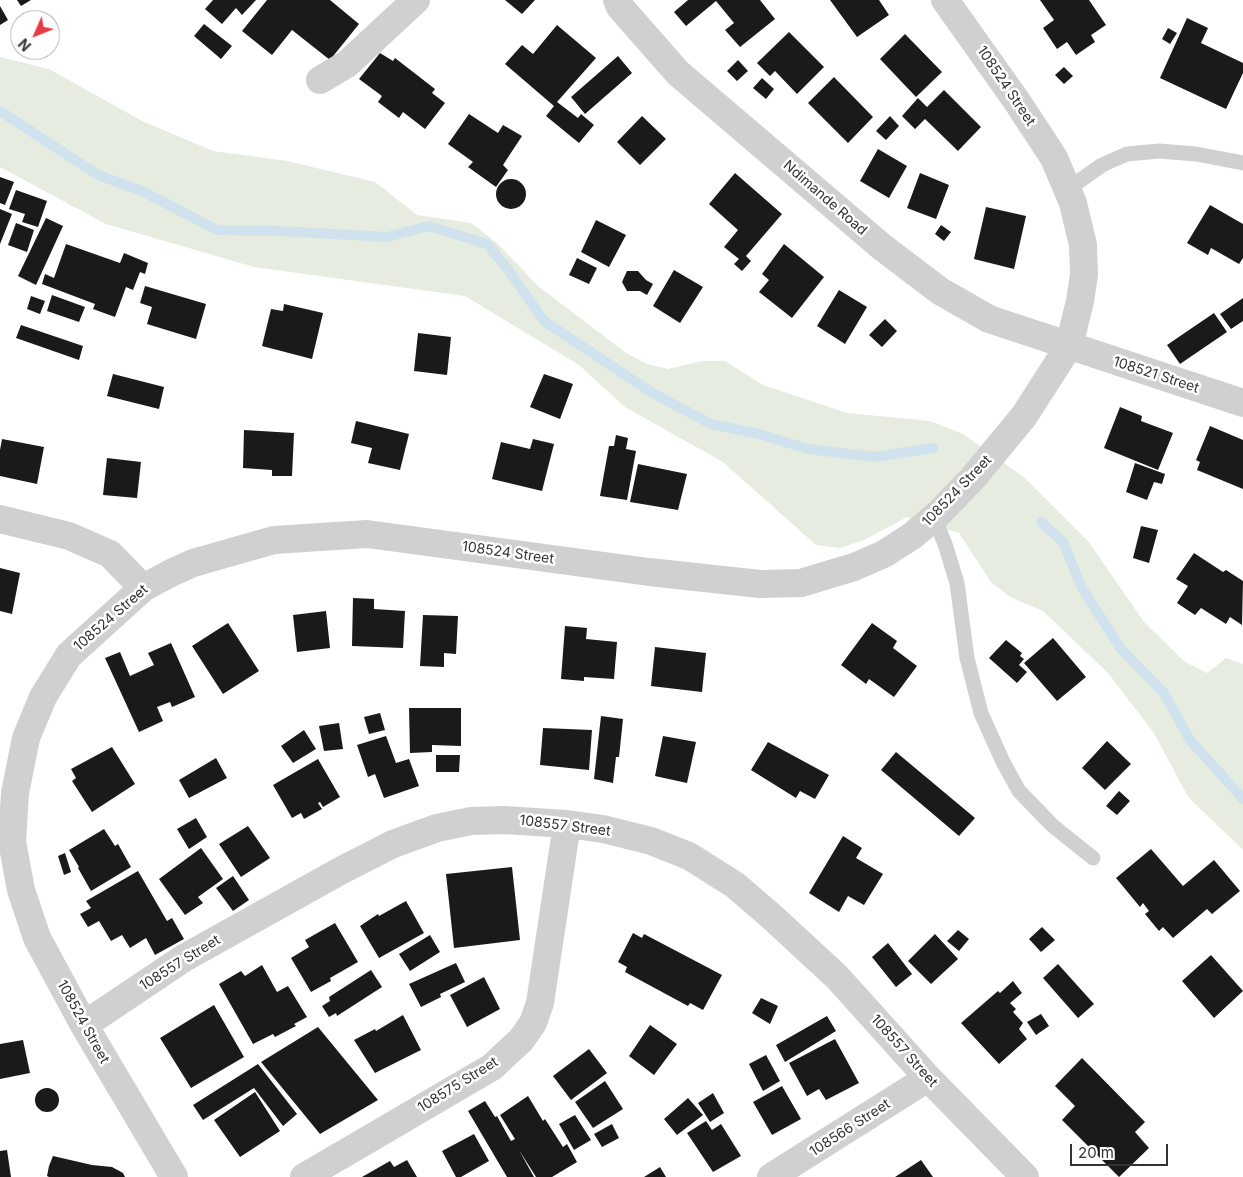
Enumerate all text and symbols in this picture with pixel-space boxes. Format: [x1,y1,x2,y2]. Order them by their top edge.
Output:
north arrow [10,10,60,60]
text: N [15,35,34,55]
street label: 108524 Street [973,43,1039,129]
street label: Ndimande Road [780,157,870,239]
street label: 108521 Street [1111,353,1201,397]
street label: 108524 Street [919,452,995,530]
street label: 108524 Street [461,538,555,568]
street label: 108524 Street [71,581,151,655]
street label: 108557 Street [519,812,611,840]
street label: 108557 Street [137,932,223,994]
street label: 108524 Street [53,977,113,1067]
street label: 108557 Street [867,1011,941,1091]
street label: 108575 Street [415,1054,501,1116]
street label: 108566 Street [807,1096,893,1160]
scale bar [1073,1134,1170,1166]
text: 20 m [1078,1143,1114,1162]

